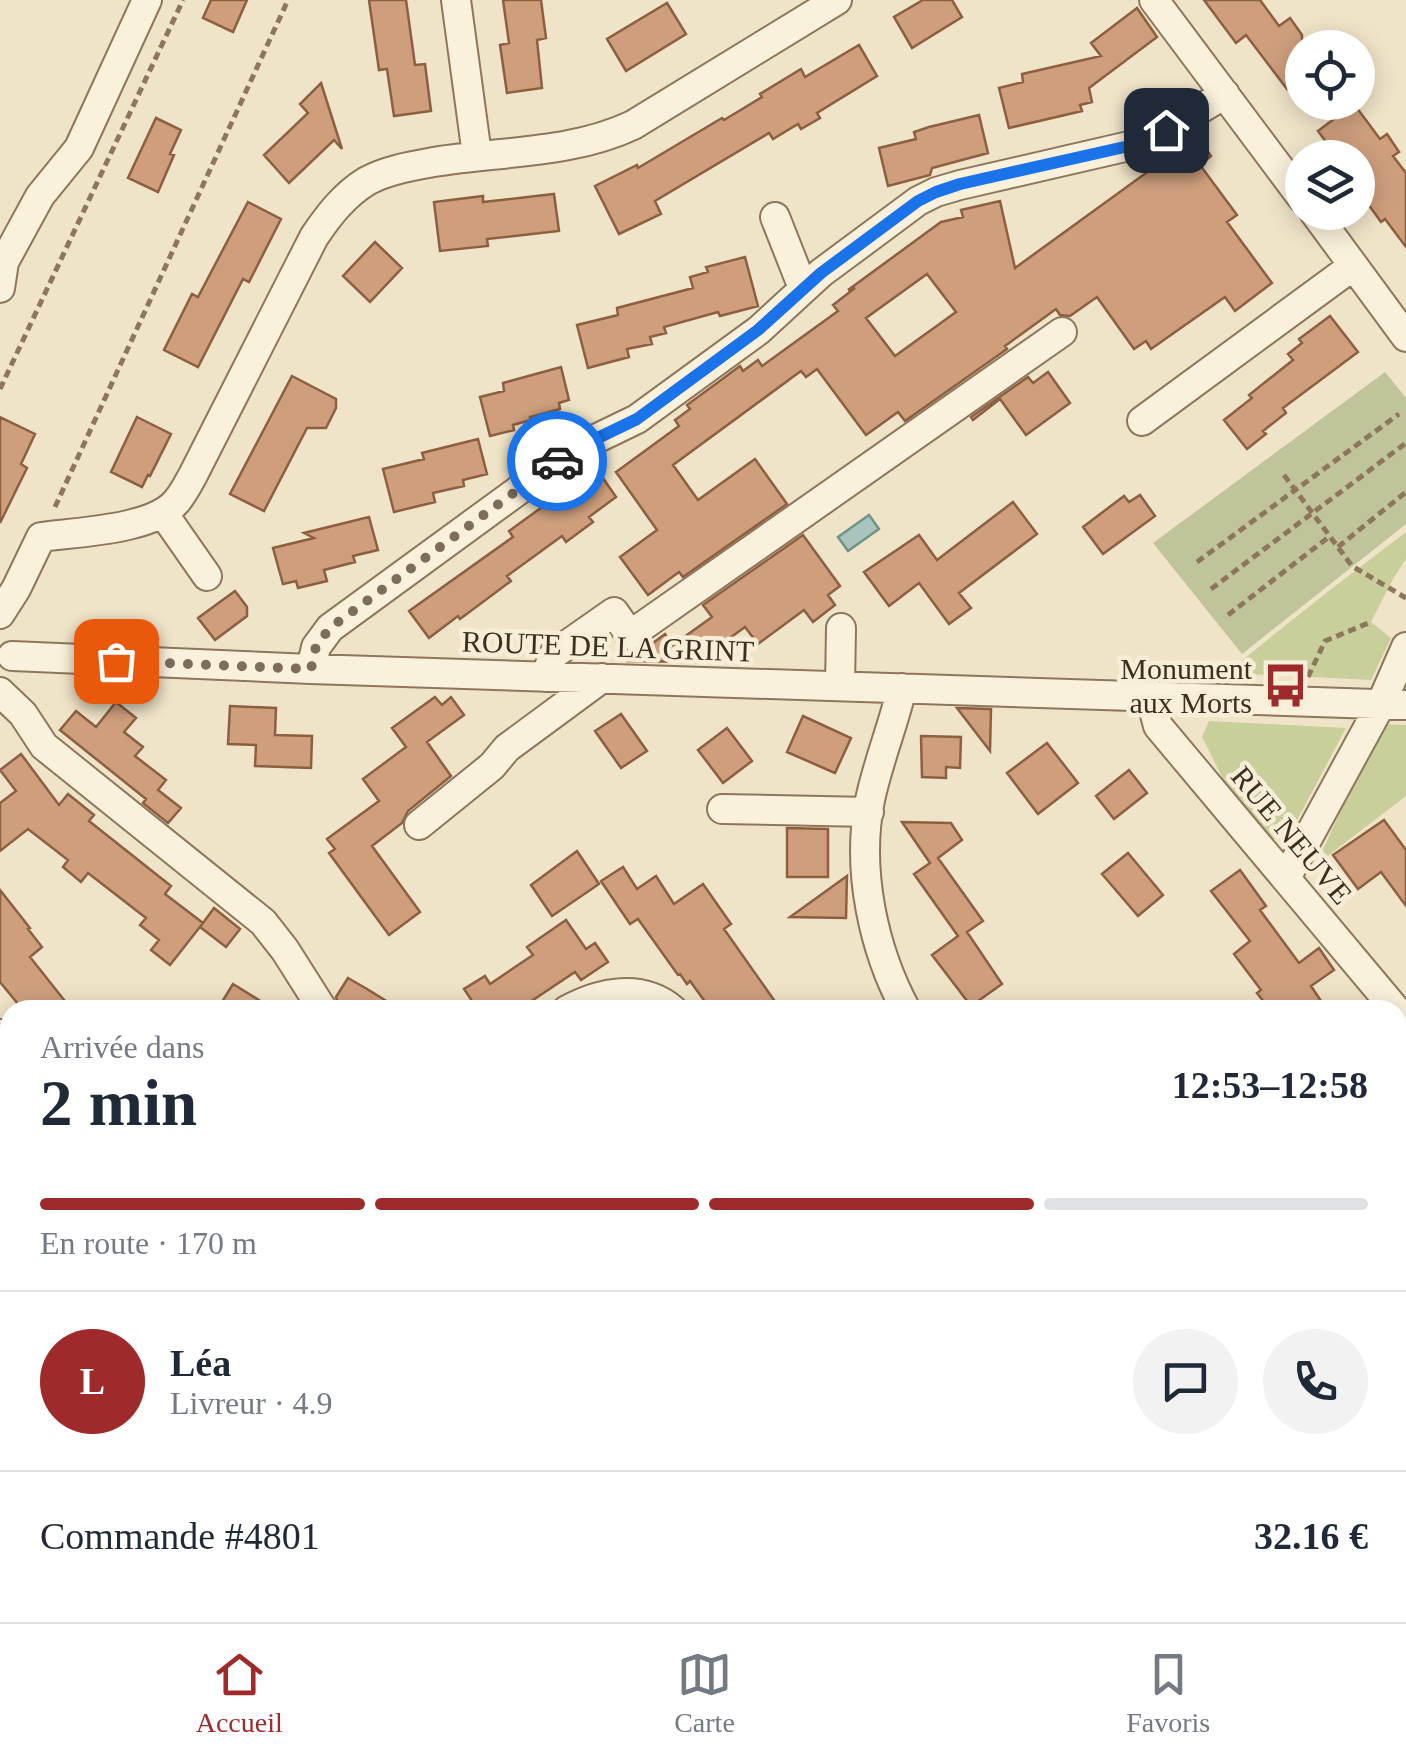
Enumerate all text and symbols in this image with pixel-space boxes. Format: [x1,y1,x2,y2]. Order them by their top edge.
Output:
map controls [1285,30,1375,230]
button: locate [1285,30,1375,120]
pin [1124,88,1209,173]
icon: home [1139,103,1194,158]
button: layers [1285,140,1375,230]
courier [507,411,607,511]
icon: car [530,434,585,489]
pin [74,619,159,704]
street label: ROUTE DE LA GRINT [461,624,755,668]
icon: bag [89,634,144,689]
place label: Monument aux Morts [1120,652,1253,719]
bus stop icon: Monument aux Morts [1261,661,1309,709]
street label: RUE NEUVE [1225,760,1359,910]
text: Arrivée dans [40,1029,204,1065]
text: 12:53–12:58 [1172,1064,1368,1106]
text: 2 min [40,1067,197,1139]
text: En route · 170 m [40,1225,257,1261]
button: chat [1133,1329,1238,1434]
button: phone [1263,1329,1368,1434]
text: Léa [170,1342,231,1384]
text: L [80,1360,105,1402]
text: Livreur · 4.9 [170,1385,333,1421]
text: Commande #4801 [40,1515,320,1557]
text: 32.16 € [1254,1515,1368,1557]
tab: Accueil [196,1647,283,1739]
tab: Carte [674,1647,735,1739]
tab: Favoris [1126,1647,1210,1739]

